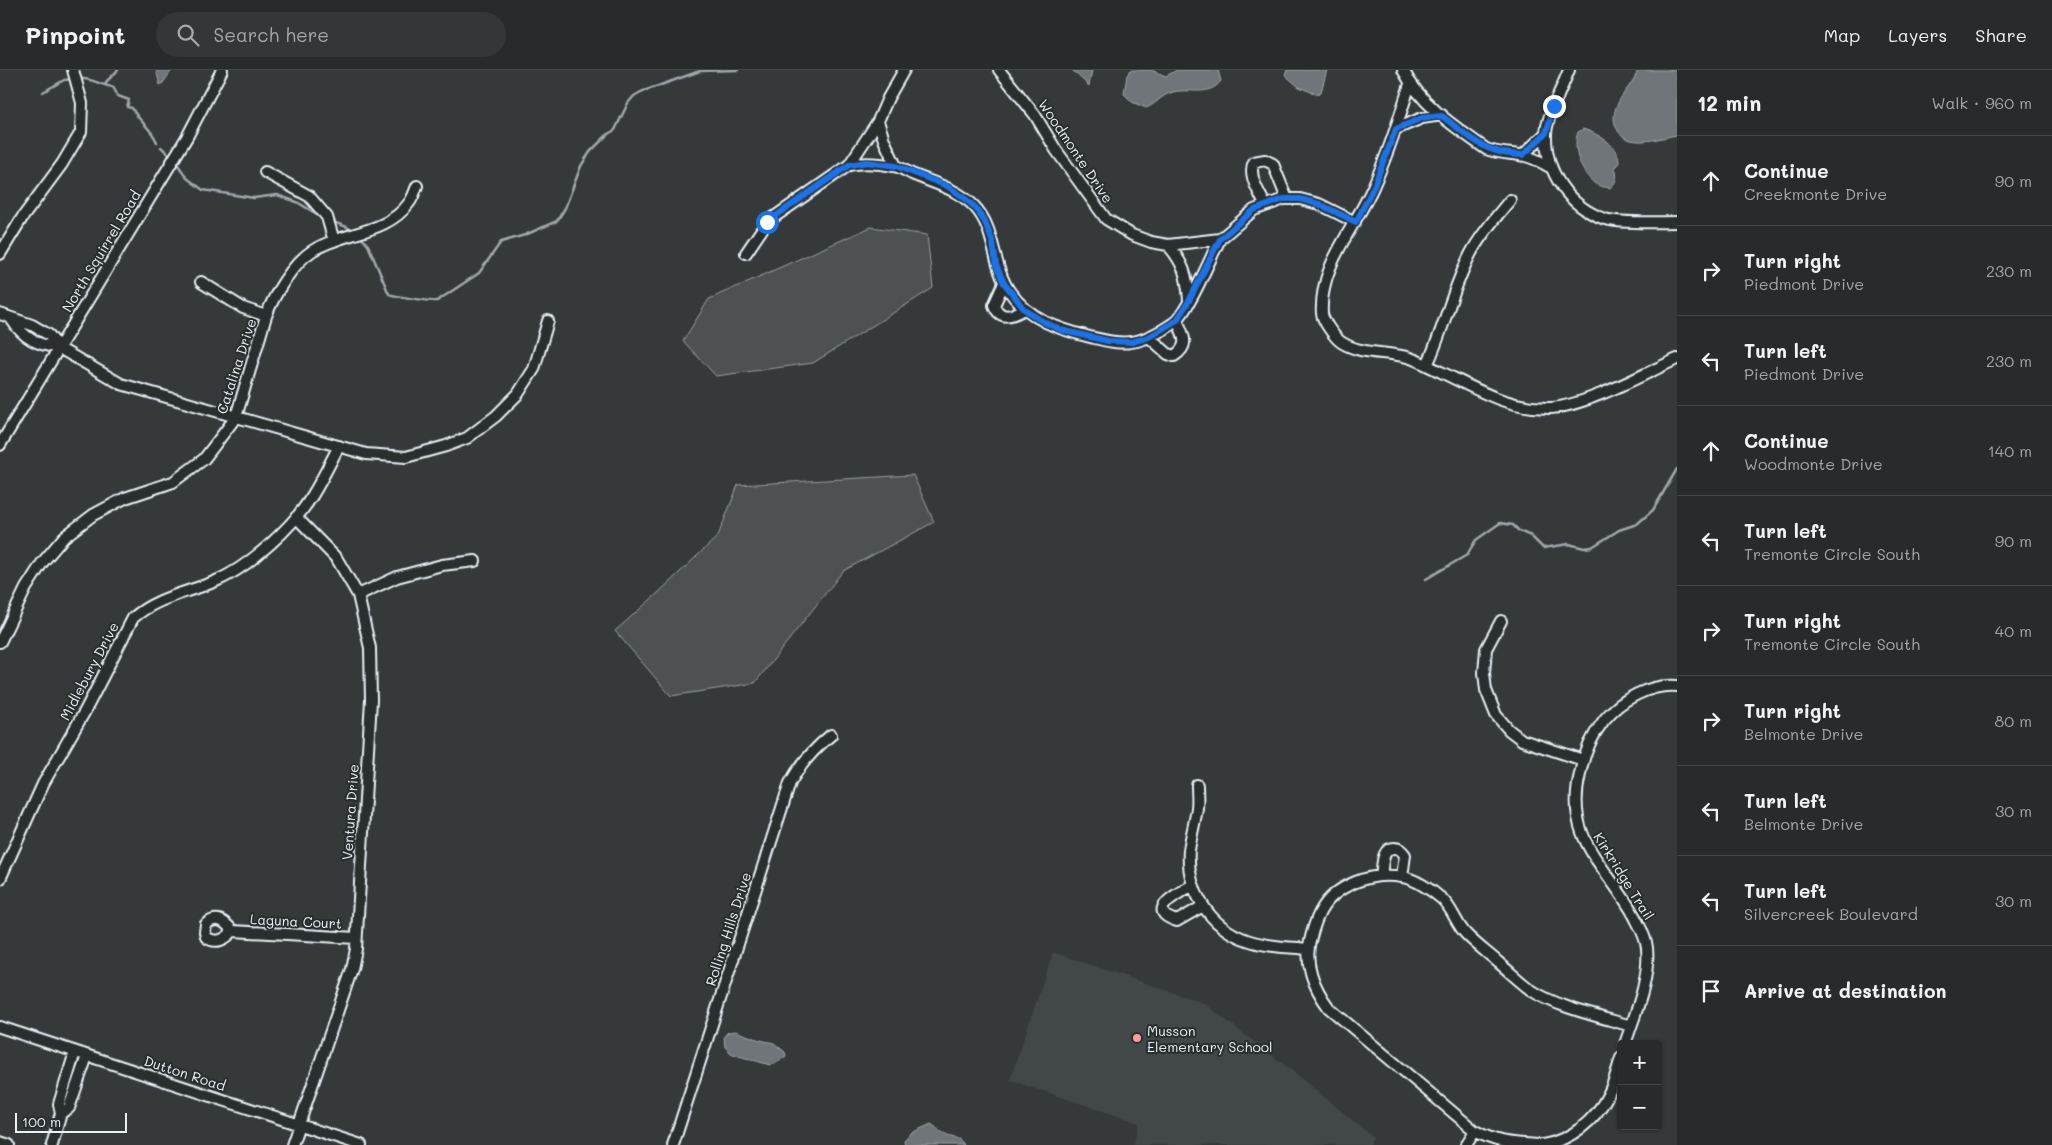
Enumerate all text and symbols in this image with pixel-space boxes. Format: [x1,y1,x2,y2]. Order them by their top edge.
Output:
search box [156,12,506,57]
text: Pinpoint [25,19,126,50]
icon: search [174,21,202,49]
text: Search here [214,22,329,47]
text: Map [1824,23,1860,47]
text: Layers [1888,23,1947,47]
text: Share [1975,23,2027,47]
text: 12 min [1697,89,1761,116]
text: Walk · 960 m [1931,92,2032,113]
street label: Woodmonte Drive [1034,95,1118,207]
route end [1543,95,1566,118]
text: Continue [1744,158,1829,183]
icon: ahead [1697,167,1725,195]
text: 90 m [1995,170,2032,191]
text: Creekmonte Drive [1744,183,1887,204]
street label: North Squirrel Road [57,187,145,315]
route start [756,211,779,234]
text: Turn right [1744,248,1841,273]
icon: right [1697,257,1725,285]
text: 230 m [1986,260,2032,281]
text: Piedmont Drive [1744,273,1864,294]
street label: Catalina Drive [212,316,260,416]
text: Turn left [1744,338,1827,363]
icon: left [1697,347,1725,375]
text: 230 m [1986,350,2032,371]
text: Piedmont Drive [1744,363,1864,384]
text: Continue [1744,428,1829,453]
icon: ahead [1697,437,1725,465]
text: 140 m [1988,440,2032,461]
text: Woodmonte Drive [1744,453,1883,474]
text: Turn left [1744,518,1827,543]
icon: left [1697,527,1725,555]
text: 90 m [1995,530,2032,551]
text: Tremonte Circle South [1744,543,1920,564]
text: Turn right [1744,608,1841,633]
icon: right [1697,617,1725,645]
street label: Midlebury Drive [55,618,123,724]
text: 40 m [1995,620,2032,641]
text: Tremonte Circle South [1744,633,1920,654]
text: Turn right [1744,698,1841,723]
icon: right [1697,707,1725,735]
text: 80 m [1995,710,2032,731]
text: Belmonte Drive [1744,723,1863,744]
street label: Ventura Drive [337,763,363,861]
text: Turn left [1744,788,1827,813]
icon: left [1697,797,1725,825]
text: 30 m [1995,800,2032,821]
text: Belmonte Drive [1744,813,1863,834]
street label: Kirkridge Trail [1589,829,1659,923]
street label: Rolling Hills Drive [701,870,755,988]
text: Turn left [1744,878,1827,903]
icon: left [1697,887,1725,915]
text: 30 m [1995,890,2032,911]
text: Silvercreek Boulevard [1744,903,1918,924]
street label: Laguna Court [250,909,342,933]
icon: arrive [1697,977,1725,1005]
text: Arrive at destination [1744,978,1947,1003]
place label: Musson Elementary School [1147,1021,1273,1056]
marker: Musson Elementary School [1131,1032,1143,1044]
map controls [1617,1040,1662,1130]
button: + [1617,1040,1662,1085]
street label: Dutton Road [142,1051,228,1095]
button: − [1617,1085,1662,1130]
scale bar [15,1110,128,1133]
text: 100 m [22,1112,61,1131]

